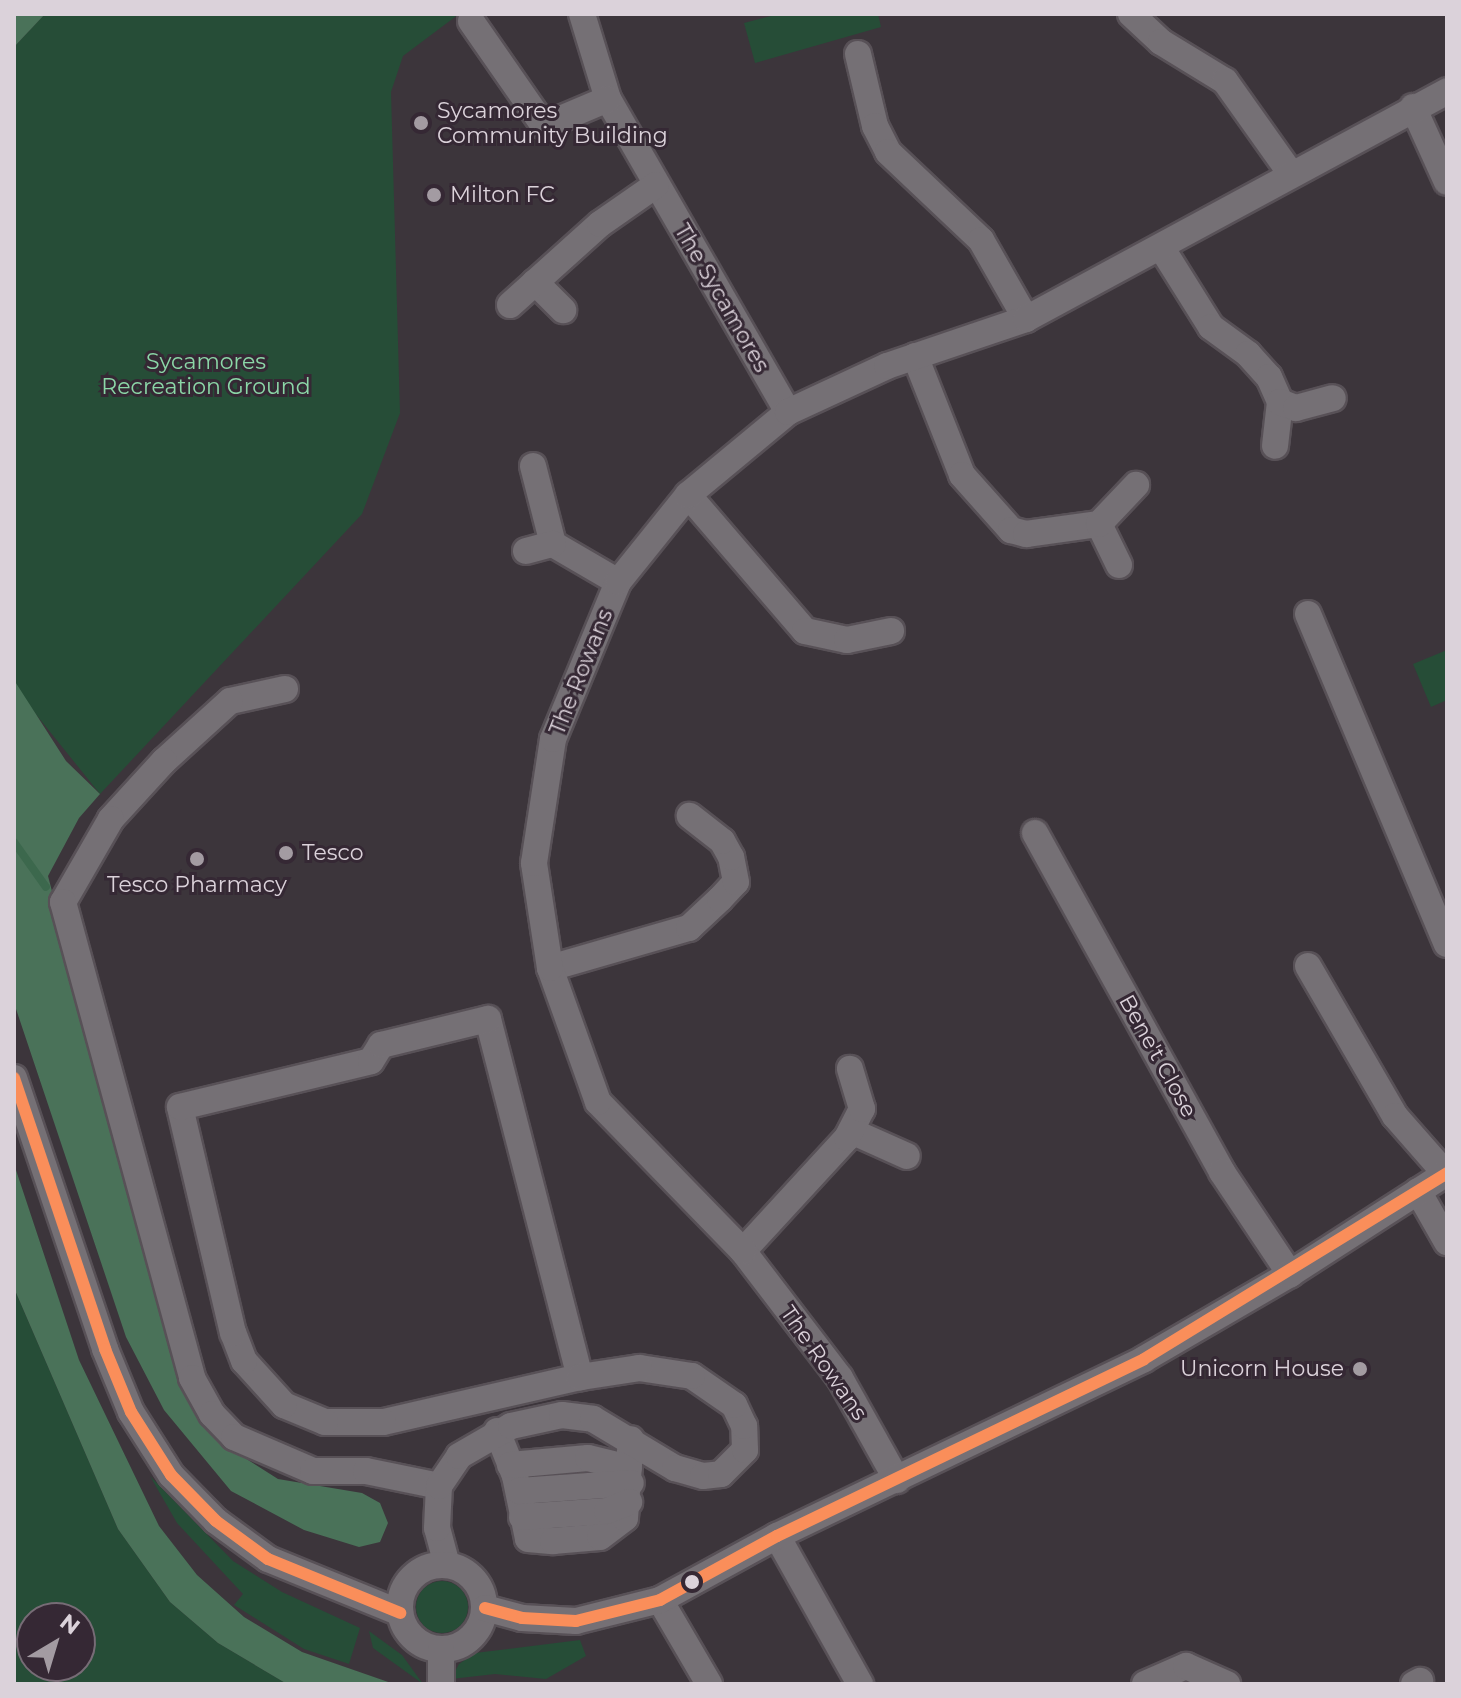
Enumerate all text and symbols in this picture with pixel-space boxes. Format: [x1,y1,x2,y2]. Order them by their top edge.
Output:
place label: Sycamores Community Building [437,97,668,148]
marker: Sycamores Community Building [412,114,430,132]
place label: Milton FC [450,182,555,208]
marker: Milton FC [425,186,443,204]
street label: The Sycamores [669,219,775,377]
park label: Sycamores Recreation Ground [101,348,311,400]
street label: The Rowans [544,605,618,739]
place label: Tesco [302,840,363,866]
marker: Tesco [277,844,295,862]
marker: Tesco Pharmacy [188,850,206,868]
place label: Tesco Pharmacy [107,872,287,898]
street label: Bene't Close [1113,990,1203,1122]
street label: The Rowans [775,1301,873,1425]
place label: Unicorn House [1180,1356,1344,1382]
marker: Unicorn House [1351,1360,1369,1378]
unlabelled marker [684,1574,700,1590]
north arrow [16,1602,96,1682]
text: N [55,1608,85,1640]

